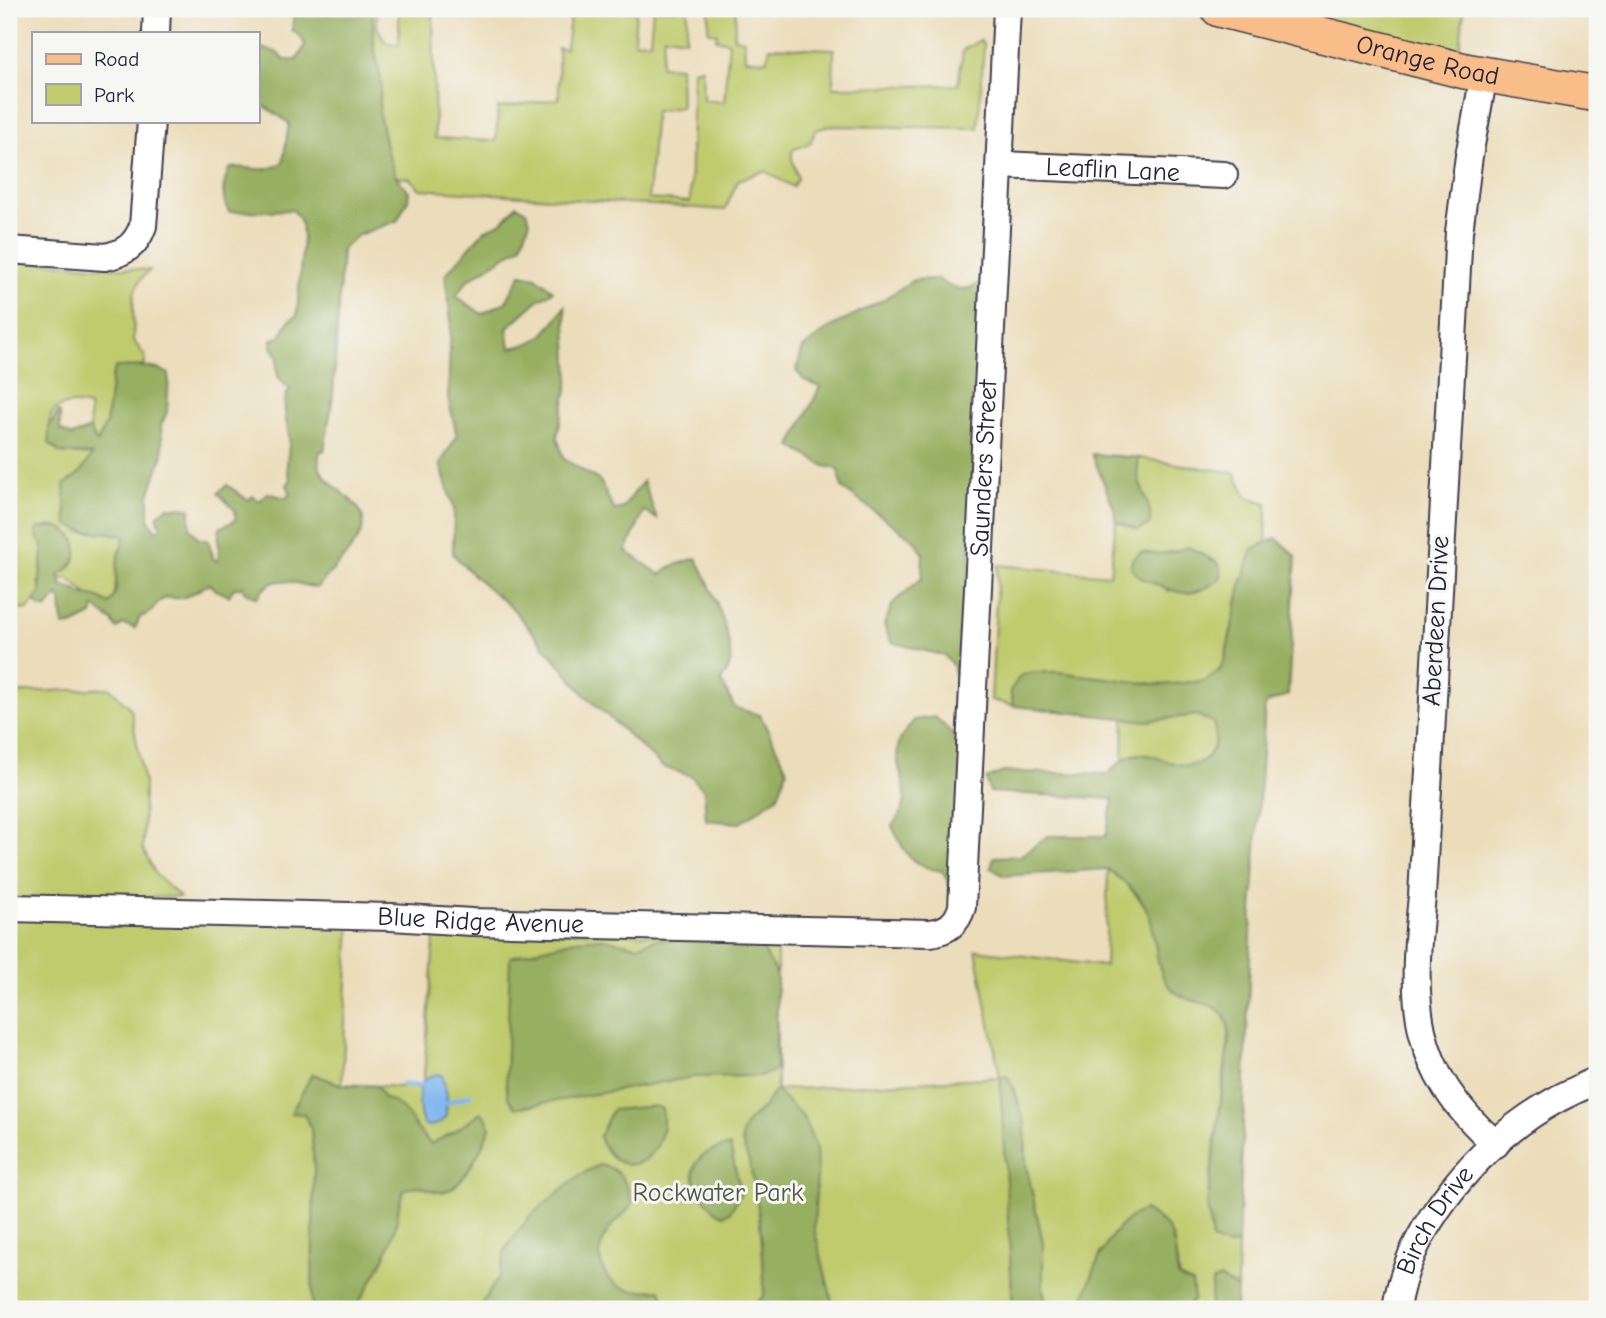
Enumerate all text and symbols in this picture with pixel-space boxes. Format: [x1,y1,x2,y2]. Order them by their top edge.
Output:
street label: Orange Road [1353,29,1501,92]
legend [32,32,259,122]
text: Road [94,47,139,71]
text: Park [94,83,134,107]
street label: Leaflin Lane [1045,152,1181,188]
street label: Saunders Street [965,377,1003,557]
street label: Aberdeen Drive [1417,535,1455,707]
street label: Blue Ridge Avenue [377,902,584,940]
street label: Birch Drive [1391,1160,1480,1279]
park label: Rockwater Park [632,1178,804,1208]

